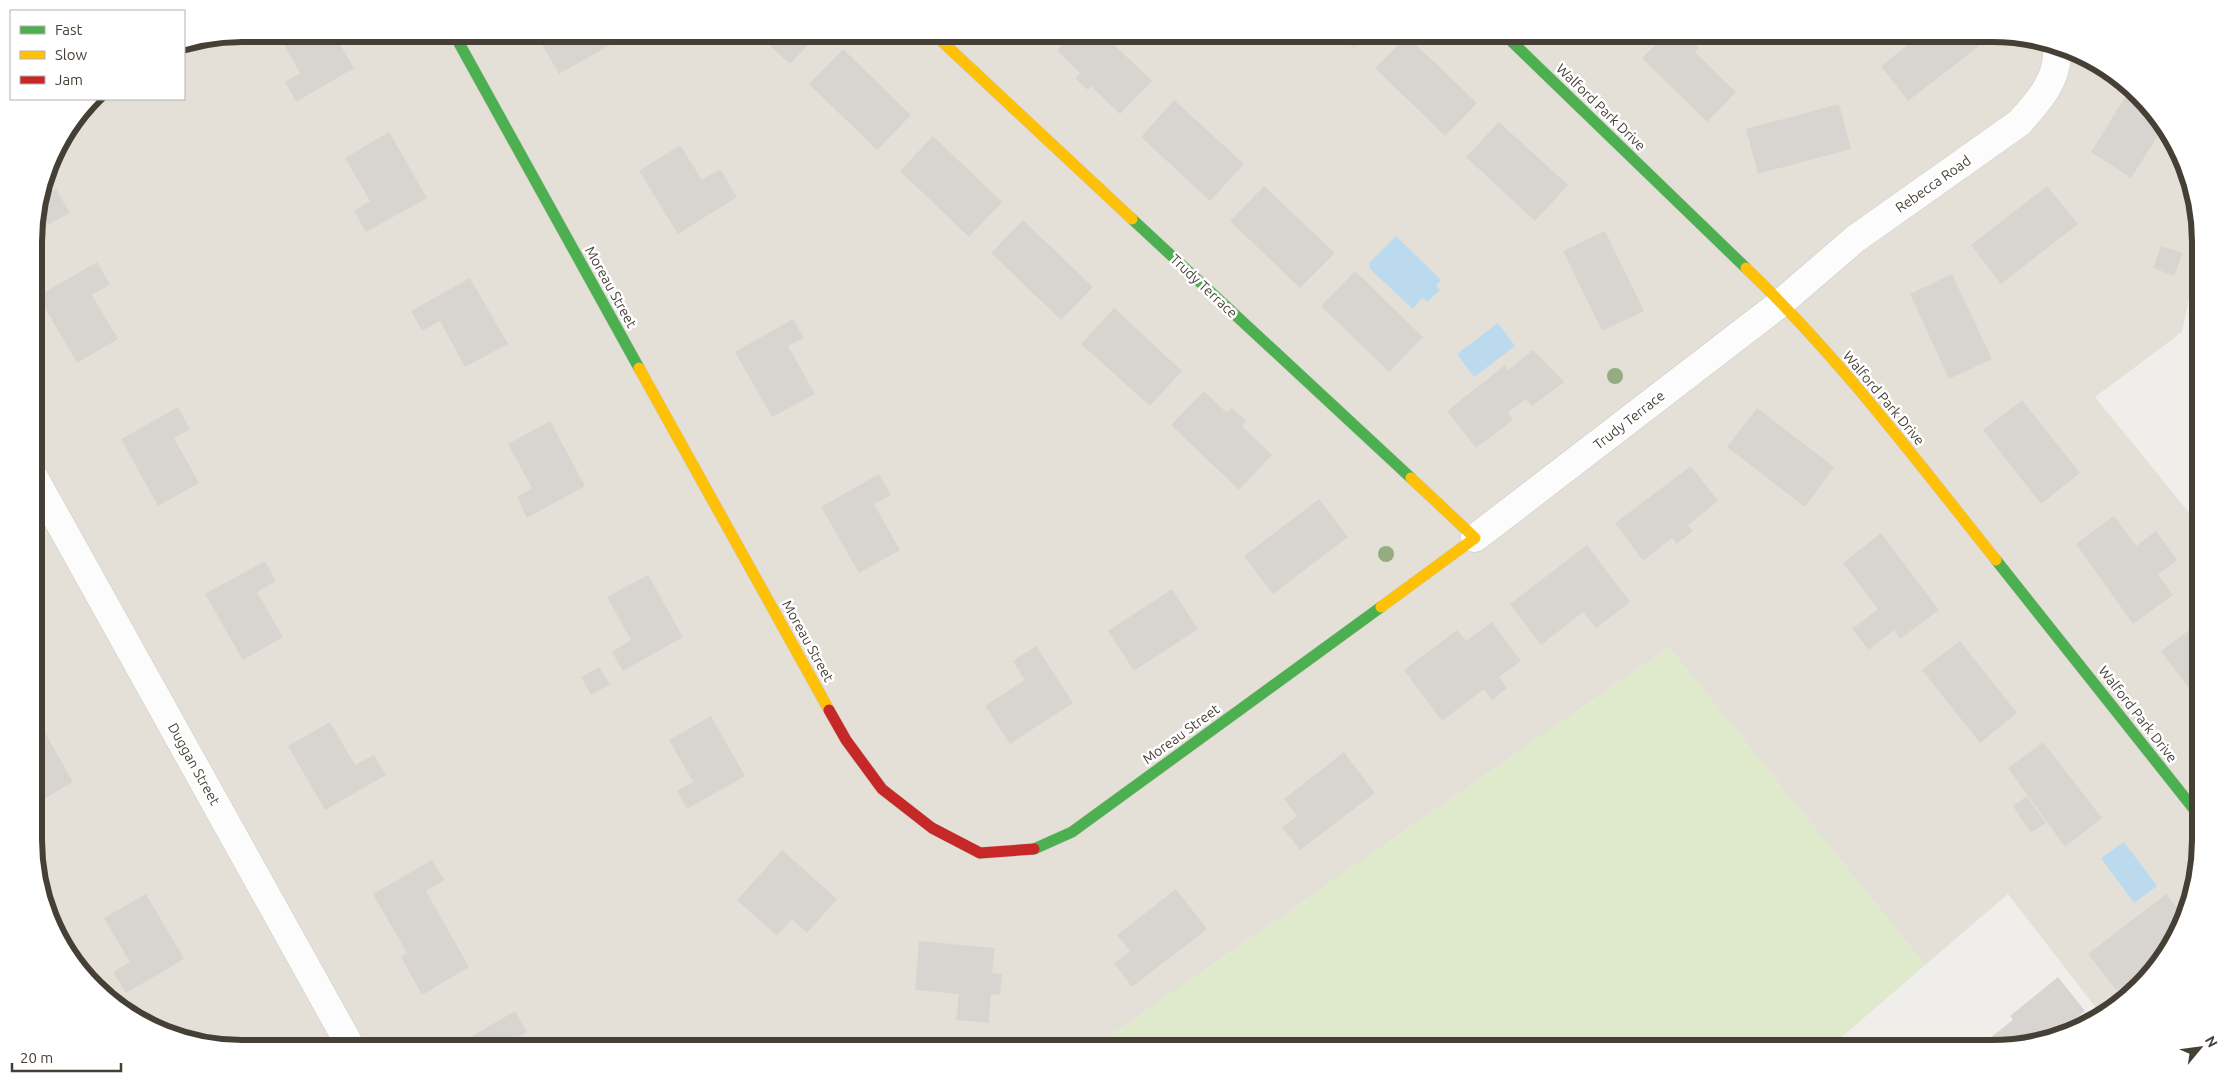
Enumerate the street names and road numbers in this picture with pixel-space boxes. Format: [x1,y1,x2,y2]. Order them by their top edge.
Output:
street label: Walford Park Drive [1553,60,1649,154]
street label: Rebecca Road [1892,152,1974,216]
street label: Moreau Street [582,243,640,331]
street label: Trudy Terrace [1167,251,1241,321]
street label: Walford Park Drive [1840,348,1928,448]
street label: Trudy Terrace [1590,387,1668,453]
street label: Moreau Street [779,597,837,685]
street label: Walford Park Drive [2095,663,2181,765]
street label: Moreau Street [1140,701,1223,767]
street label: Duggan Street [165,720,223,808]

